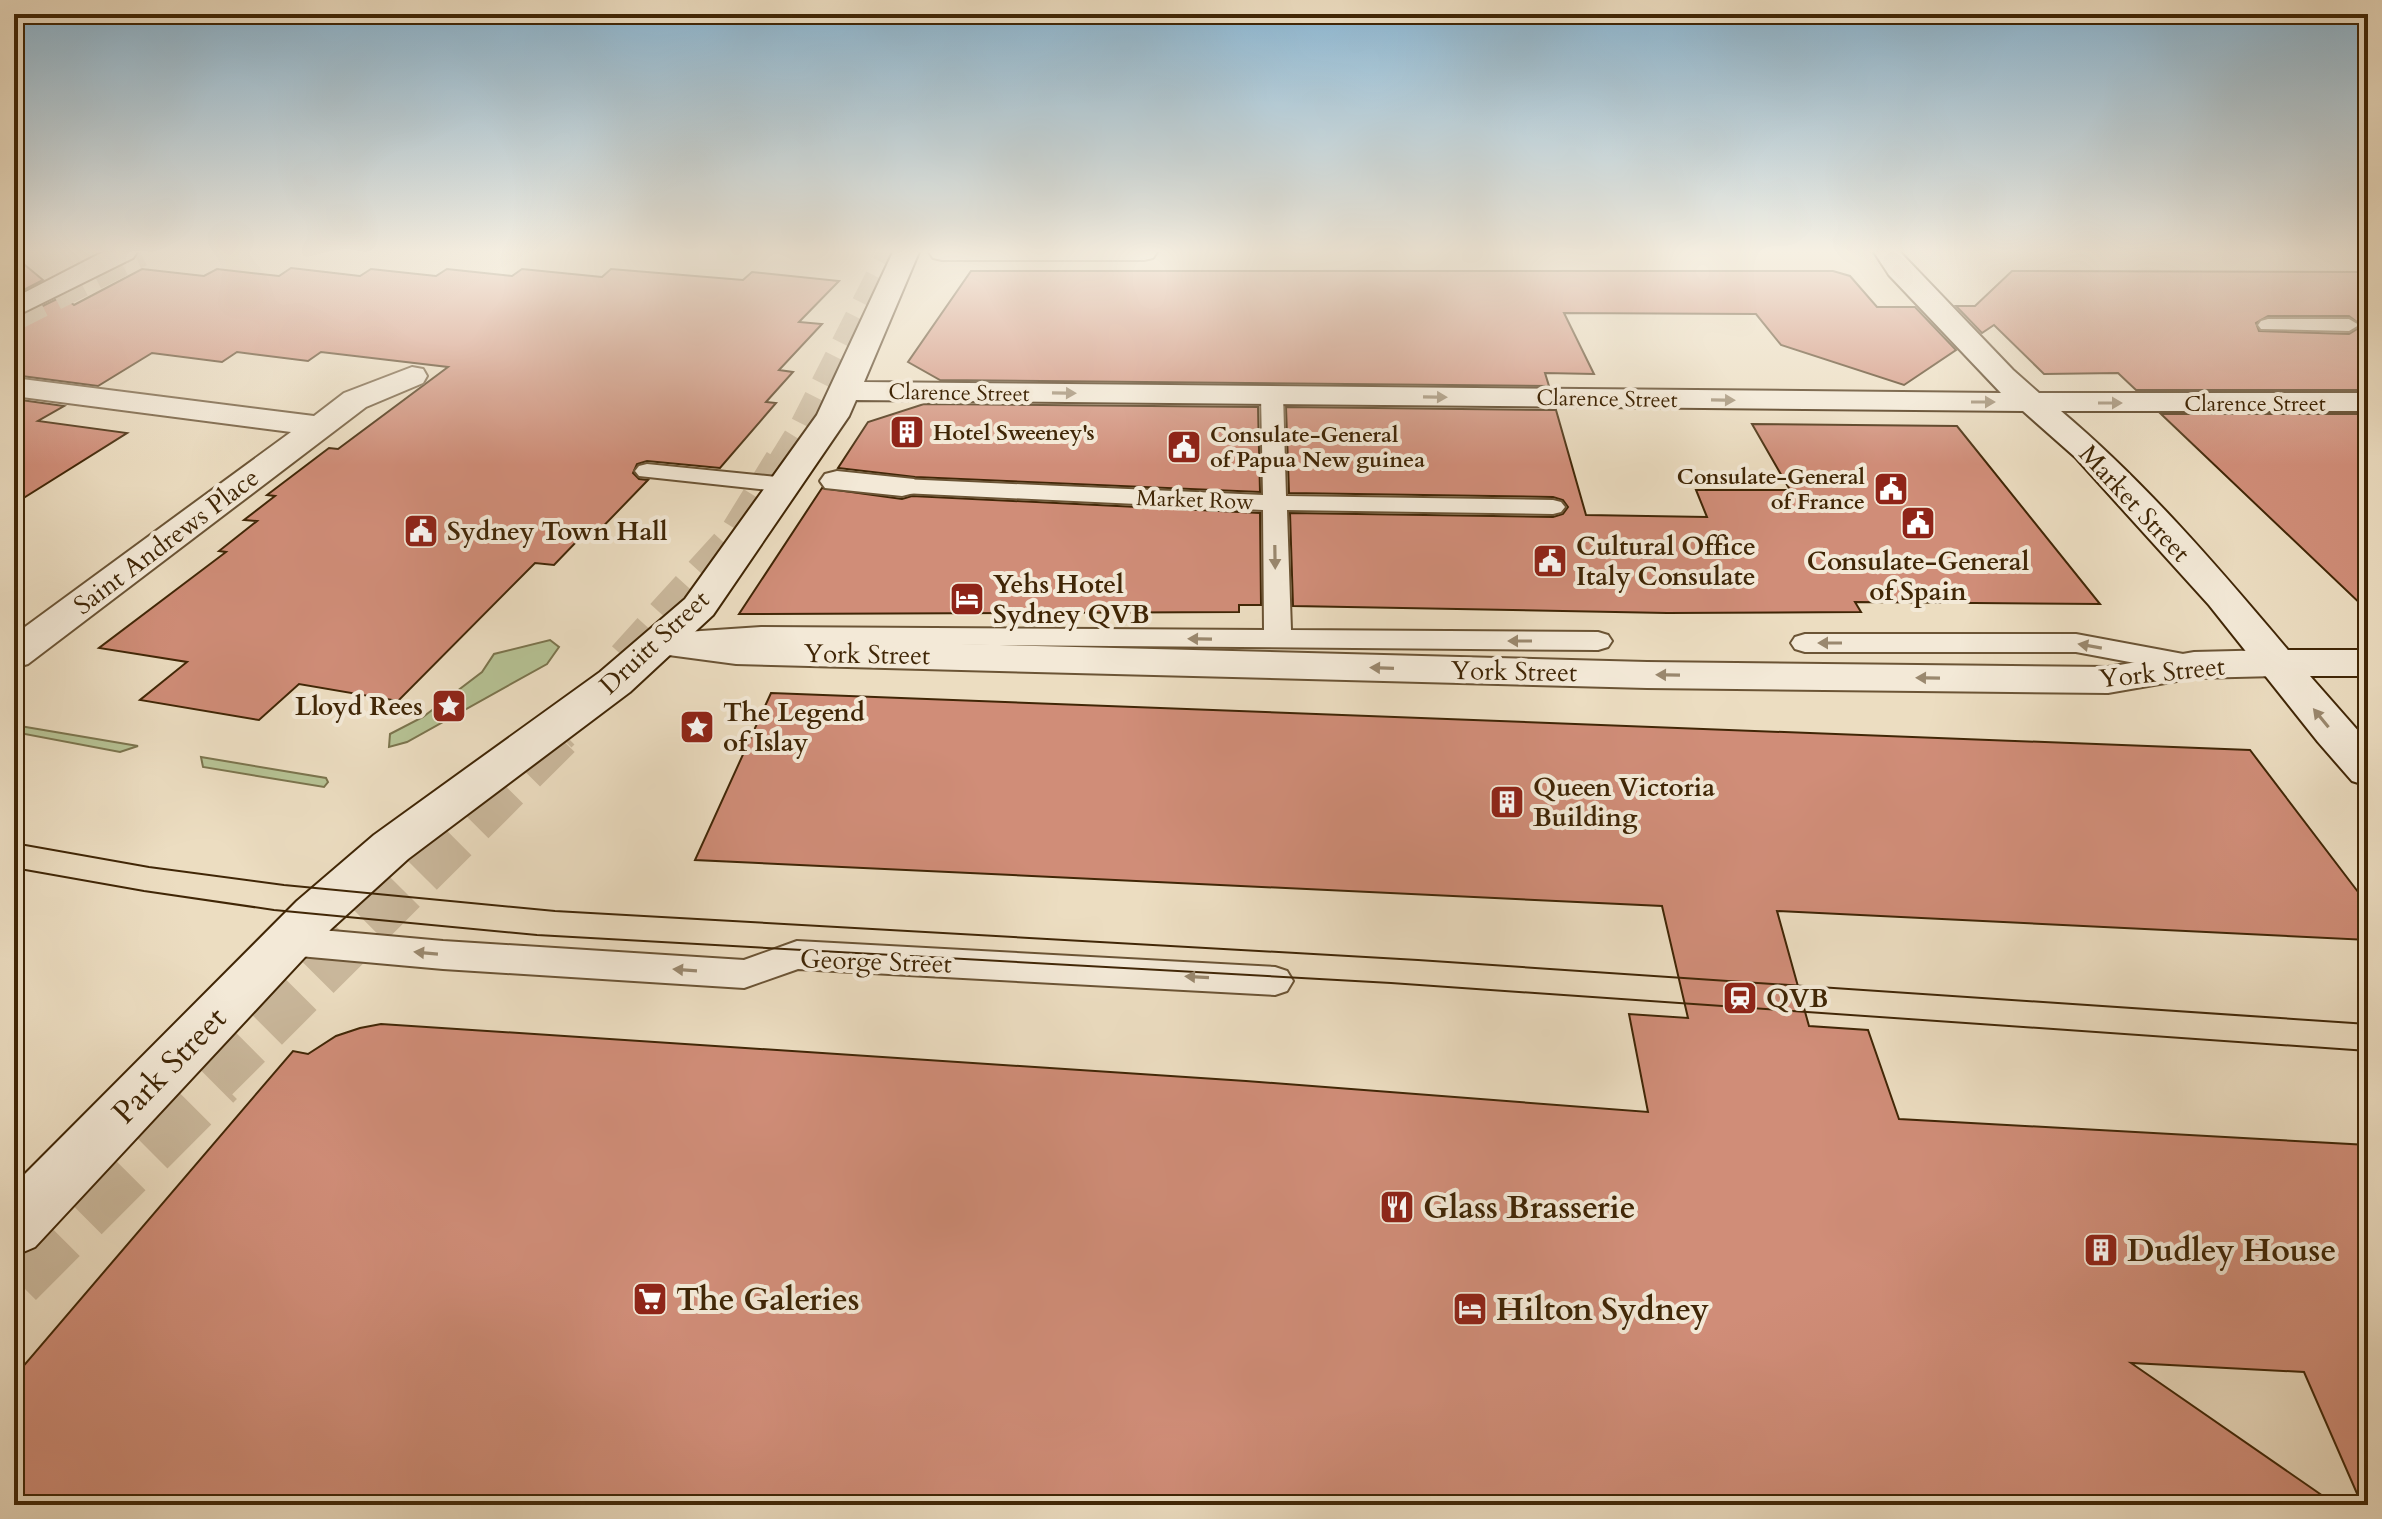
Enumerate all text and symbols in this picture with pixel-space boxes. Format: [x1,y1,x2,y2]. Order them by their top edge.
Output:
street label: Clarence Street [888,377,1030,409]
street label: Clarence Street [1536,383,1678,415]
one-way arrow [1052,386,1077,399]
street label: Clarence Street [2184,389,2326,419]
one-way arrow [1423,390,1448,403]
one-way arrow [1711,394,1736,406]
one-way arrow [1971,396,1996,408]
one-way arrow [2098,397,2123,409]
building icon: Hotel Sweeney's [888,413,926,451]
place label: Hotel Sweeney's [933,418,1095,448]
place label: Consulate-General of Papua New guinea [1210,420,1425,475]
public building icon: Consulate-General of Papua New guinea [1165,428,1203,466]
street label: Market Street [2071,437,2198,570]
street label: Saint Andrews Place [67,460,266,623]
place label: Consulate-General of France [1677,462,1866,517]
public building icon: Consulate-General of France [1872,470,1910,508]
street label: Market Row [1136,483,1255,517]
public building icon: Consulate-General of Spain [1899,504,1937,542]
public building icon: Sydney Town Hall [402,512,440,550]
place label: Sydney Town Hall [447,514,668,549]
place label: Cultural Office Italy Consulate [1576,529,1756,594]
public building icon: Cultural Office Italy Consulate [1531,542,1569,580]
place label: Consulate-General of Spain [1807,544,2030,609]
one-way arrow [1269,545,1282,570]
place label: Yehs Hotel Sydney QVB [993,567,1150,632]
hotel icon: Yehs Hotel Sydney QVB [948,580,986,618]
street label: Druitt Street [592,582,717,702]
one-way arrow [1187,633,1212,645]
one-way arrow [1507,635,1532,647]
street label: York Street [804,636,930,673]
one-way arrow [1817,637,1842,649]
one-way arrow [2077,639,2102,651]
street label: York Street [2097,648,2227,697]
street label: York Street [1451,653,1577,690]
one-way arrow [1369,662,1394,674]
one-way arrow [1655,669,1680,681]
one-way arrow [1915,672,1940,684]
place icon: Lloyd Rees [430,687,468,725]
place label: Lloyd Rees [295,689,423,724]
place label: The Legend of Islay [723,695,865,760]
place icon: The Legend of Islay [678,708,716,746]
one-way arrow [2313,708,2330,728]
place label: Queen Victoria Building [1533,770,1715,835]
building icon: Queen Victoria Building [1488,783,1526,821]
street label: George Street [799,941,952,982]
one-way arrow [413,947,438,960]
one-way arrow [672,963,697,976]
one-way arrow [1184,970,1209,983]
station icon: QVB [1721,979,1759,1017]
place label: QVB [1766,981,1828,1016]
street label: Park Street [103,997,237,1134]
place label: Glass Brasserie [1423,1186,1636,1230]
restaurant icon: Glass Brasserie [1378,1188,1416,1226]
place label: Dudley House [2127,1229,2336,1273]
building icon: Dudley House [2082,1231,2120,1269]
place label: The Galeries [676,1278,860,1322]
supermarket icon: The Galeries [631,1280,669,1318]
place label: Hilton Sydney [1496,1288,1709,1332]
hotel icon: Hilton Sydney [1451,1290,1489,1328]

